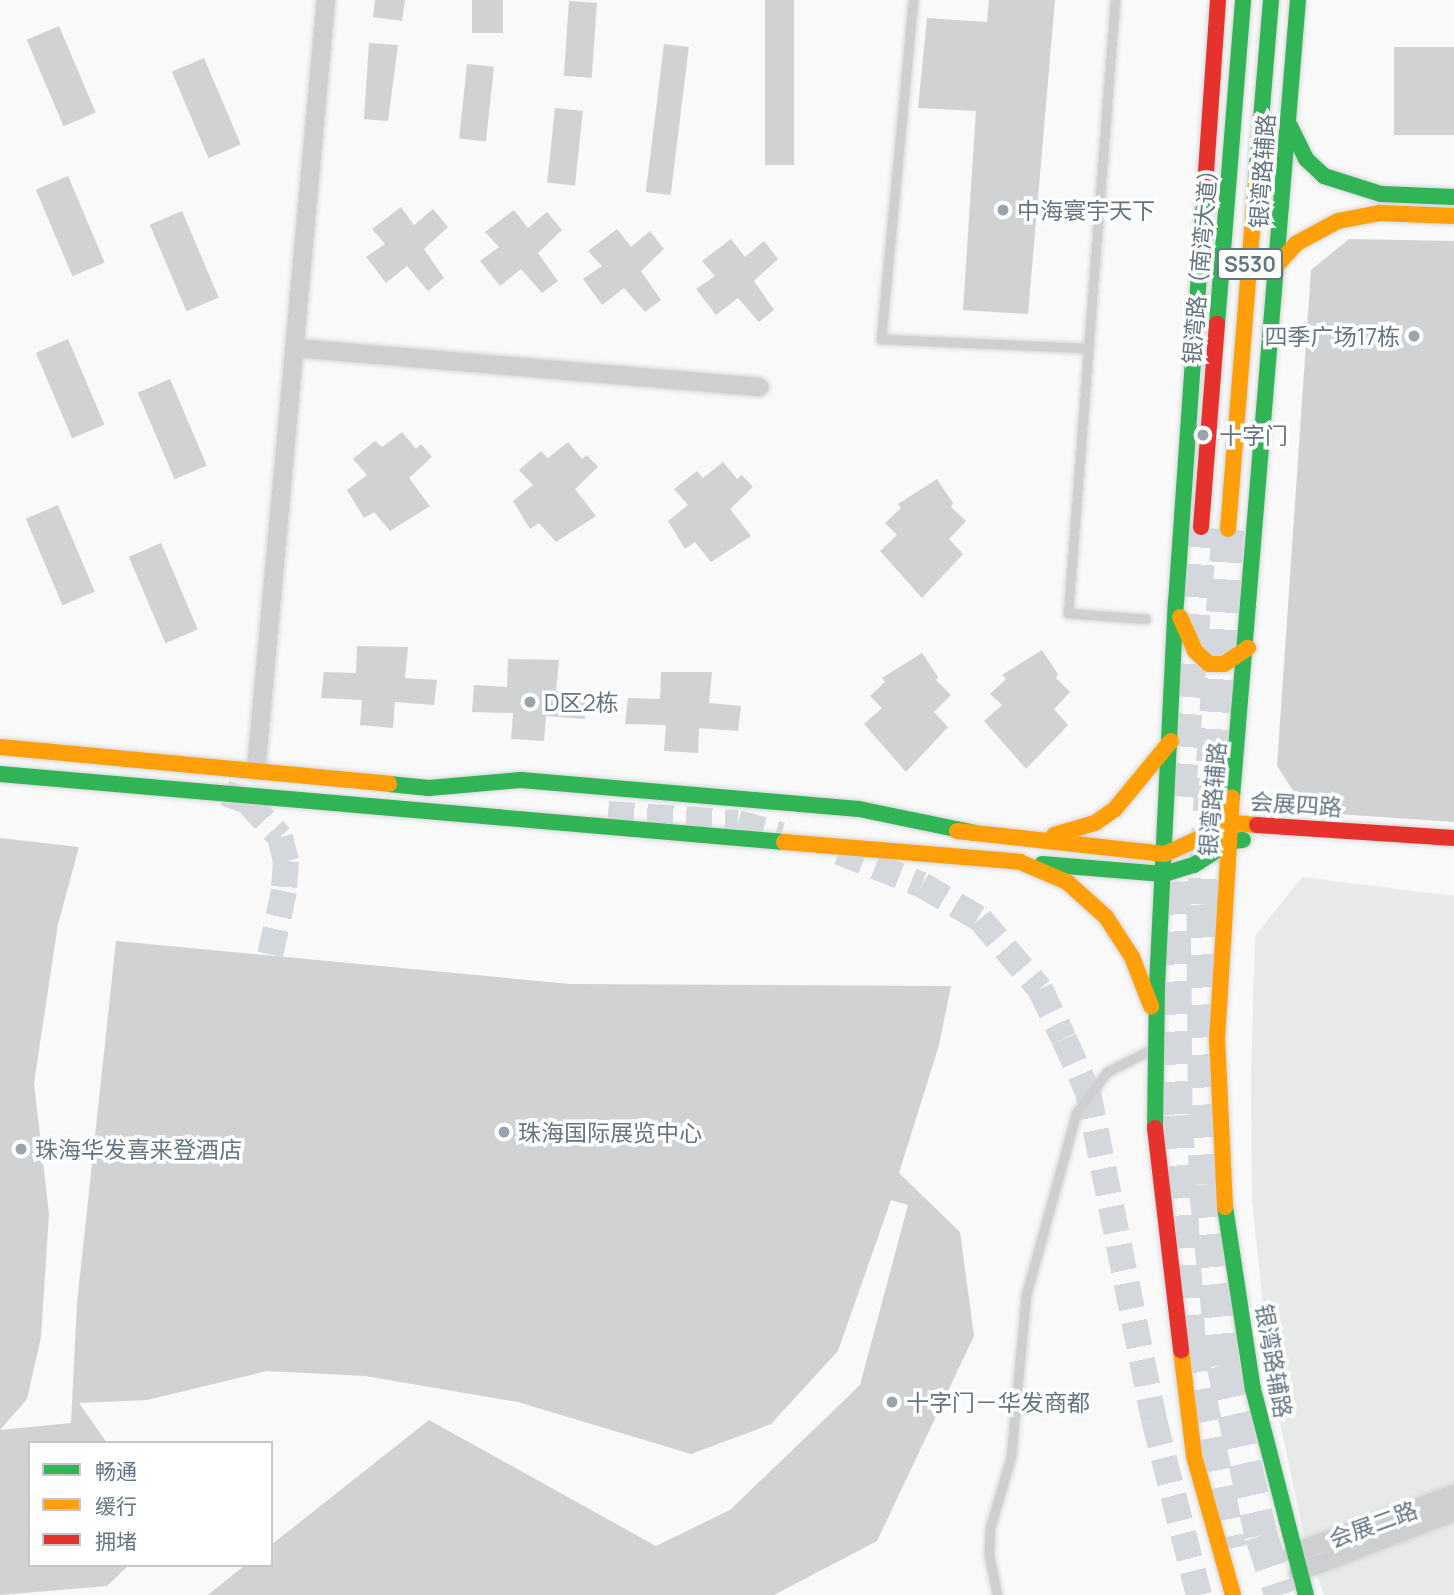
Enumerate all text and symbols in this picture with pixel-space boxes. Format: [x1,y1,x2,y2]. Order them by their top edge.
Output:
street label: 银湾路辅路 [1244,113,1280,229]
street label: 银湾路（南湾大道） [1177,157,1223,365]
place label: 中海寰宇天下 [1017,196,1155,224]
marker: 中海寰宇天下 [995,202,1011,218]
road number: S530 [1217,246,1283,282]
place label: 四季广场17栋 [1264,322,1400,350]
marker: 四季广场17栋 [1406,328,1422,344]
place label: 十字门 [1219,421,1288,449]
marker: 十字门 [1193,425,1213,445]
place label: D区2栋 [544,688,619,716]
marker: D区2栋 [522,694,538,710]
street label: 银湾路辅路 [1193,741,1231,857]
street label: 会展四路 [1249,787,1343,821]
place label: 珠海国际展览中心 [518,1118,702,1146]
marker: 珠海国际展览中心 [496,1124,512,1140]
place label: 珠海华发喜来登酒店 [35,1135,242,1163]
marker: 珠海华发喜来登酒店 [13,1141,29,1157]
street label: 银湾路辅路 [1250,1302,1298,1420]
place label: 十字门－华发商都 [906,1388,1090,1416]
marker: 十字门－华发商都 [884,1394,900,1410]
legend [28,1441,273,1567]
text: 畅通 [95,1457,137,1485]
text: 缓行 [95,1492,137,1520]
street label: 会展二路 [1325,1495,1421,1553]
text: 拥堵 [95,1527,137,1555]

